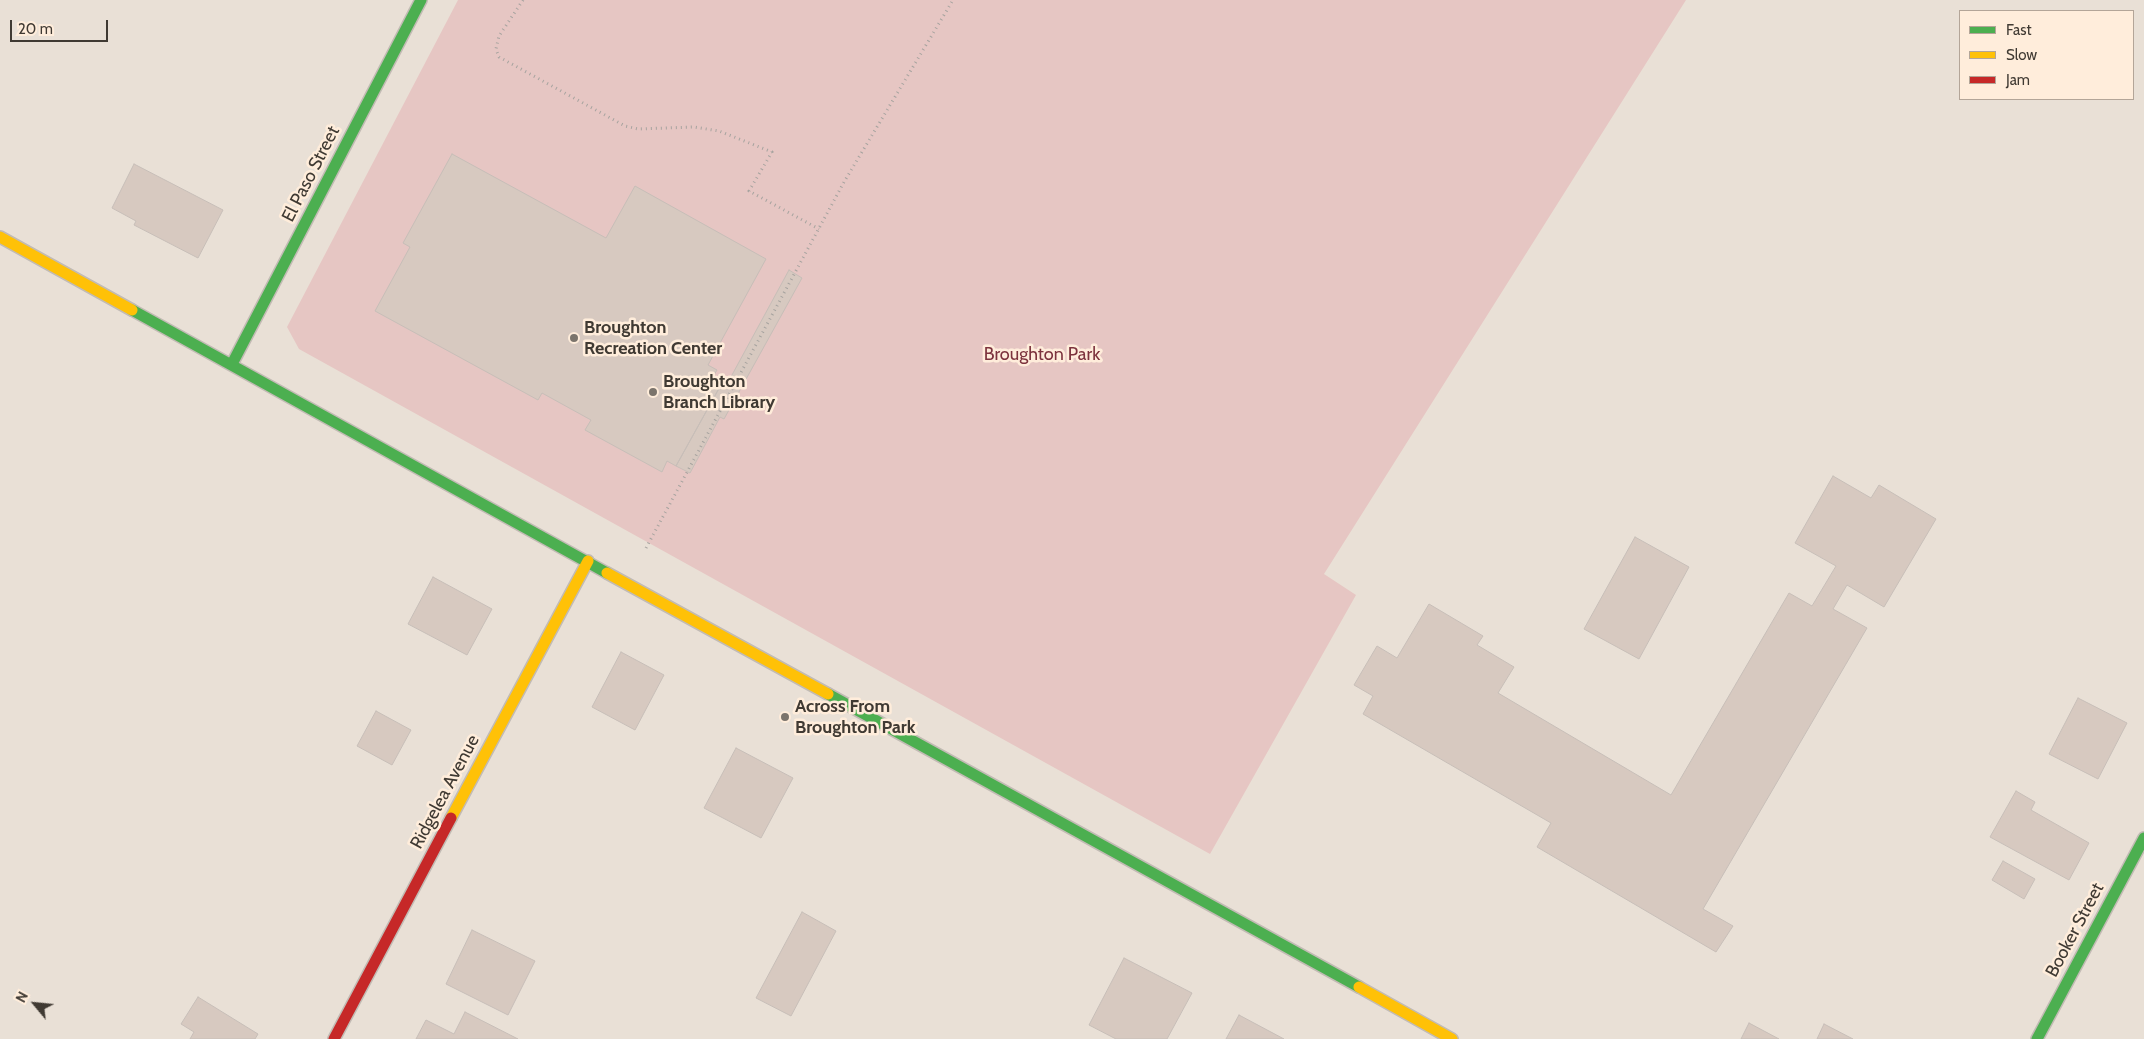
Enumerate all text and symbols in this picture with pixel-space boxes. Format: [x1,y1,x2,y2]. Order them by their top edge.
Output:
scale bar [12,10,110,42]
legend [1959,10,2134,100]
text: 20 m [18,20,53,38]
text: Fast [2006,21,2031,39]
text: Slow [2006,46,2037,64]
text: Jam [2006,71,2030,89]
street label: El Paso Street [278,122,344,226]
place label: Broughton Recreation Center [584,317,722,359]
marker: Broughton Recreation Center [568,332,580,344]
park label: Broughton Park [984,344,1100,366]
place label: Broughton Branch Library [663,371,775,414]
marker: Broughton Branch Library [647,386,659,398]
place label: Across From Broughton Park [795,696,916,739]
marker: Across From Broughton Park [779,711,791,723]
street label: Ridgelea Avenue [406,731,484,853]
street label: Booker Street [2041,879,2109,981]
north arrow [10,979,60,1029]
text: N [11,988,32,1006]

